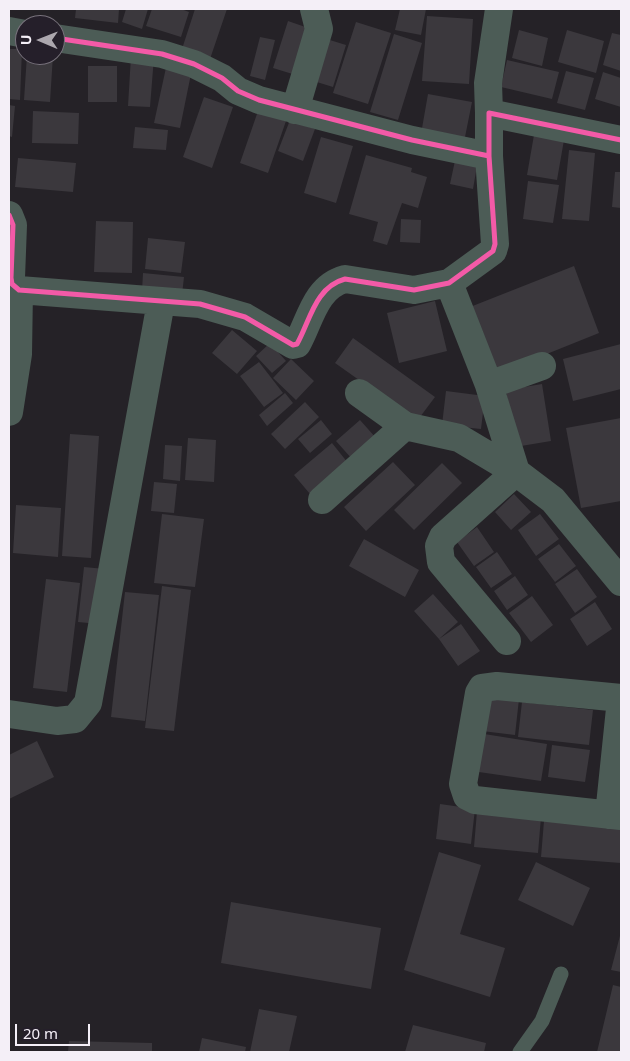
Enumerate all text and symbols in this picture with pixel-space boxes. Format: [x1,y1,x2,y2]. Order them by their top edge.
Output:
north arrow [15,15,65,65]
text: U [16,34,35,45]
scale bar [18,1014,92,1046]
text: 20 m [23,1023,58,1043]

